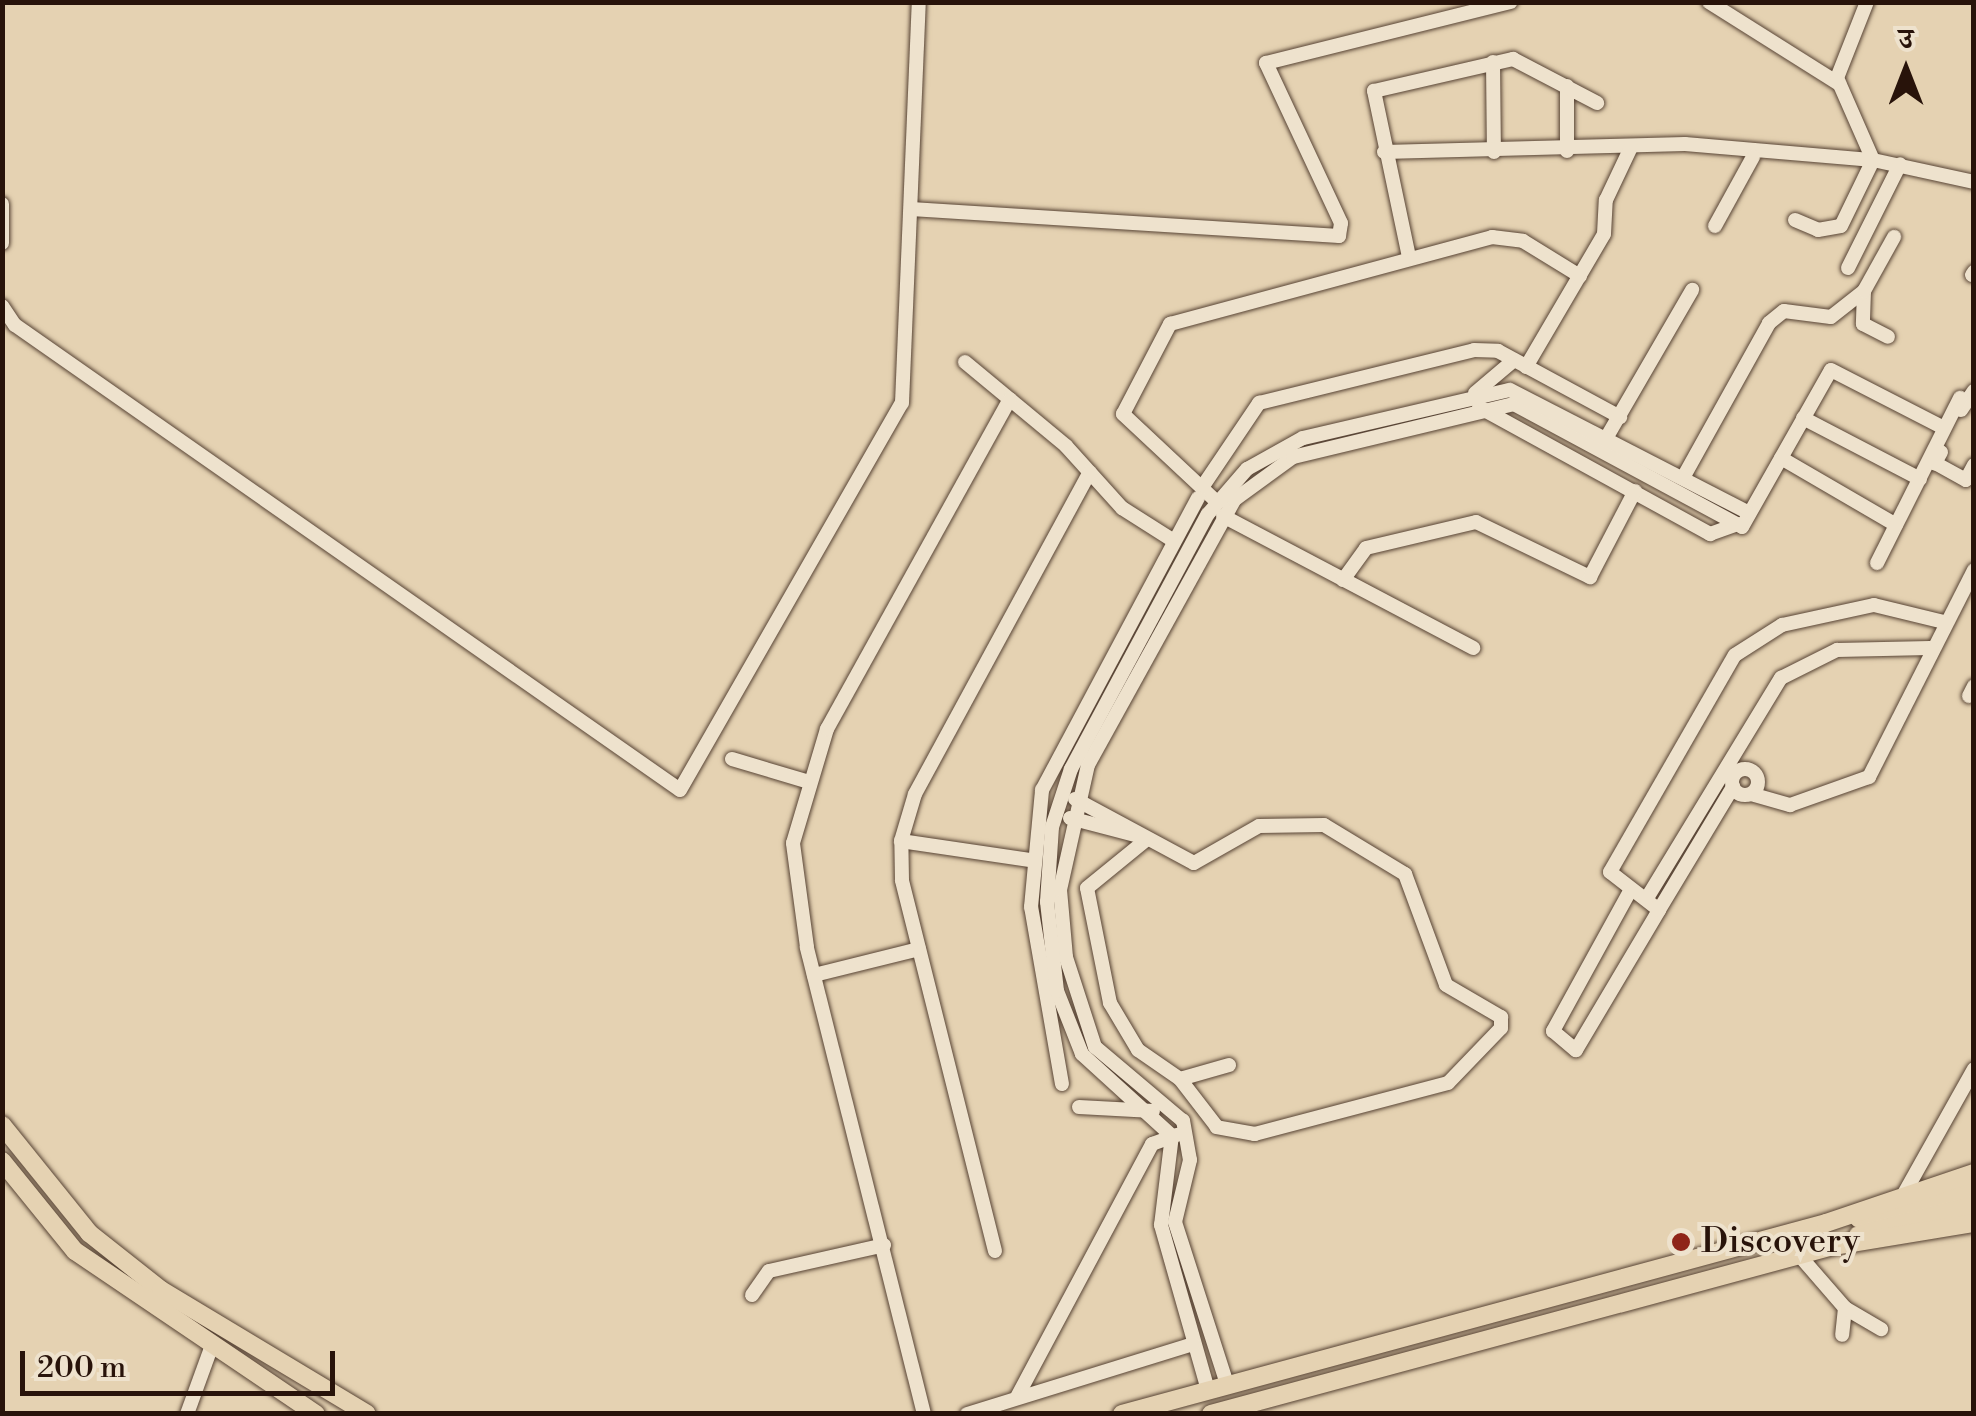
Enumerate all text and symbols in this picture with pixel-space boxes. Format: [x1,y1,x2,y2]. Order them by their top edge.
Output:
north arrow [1856,20,1956,120]
text: उ [1899,22,1913,57]
place label: Discovery [1701,1221,1860,1263]
marker: Discovery [1670,1231,1692,1253]
scale bar [25,1331,340,1393]
text: 200 m [37,1349,126,1387]

